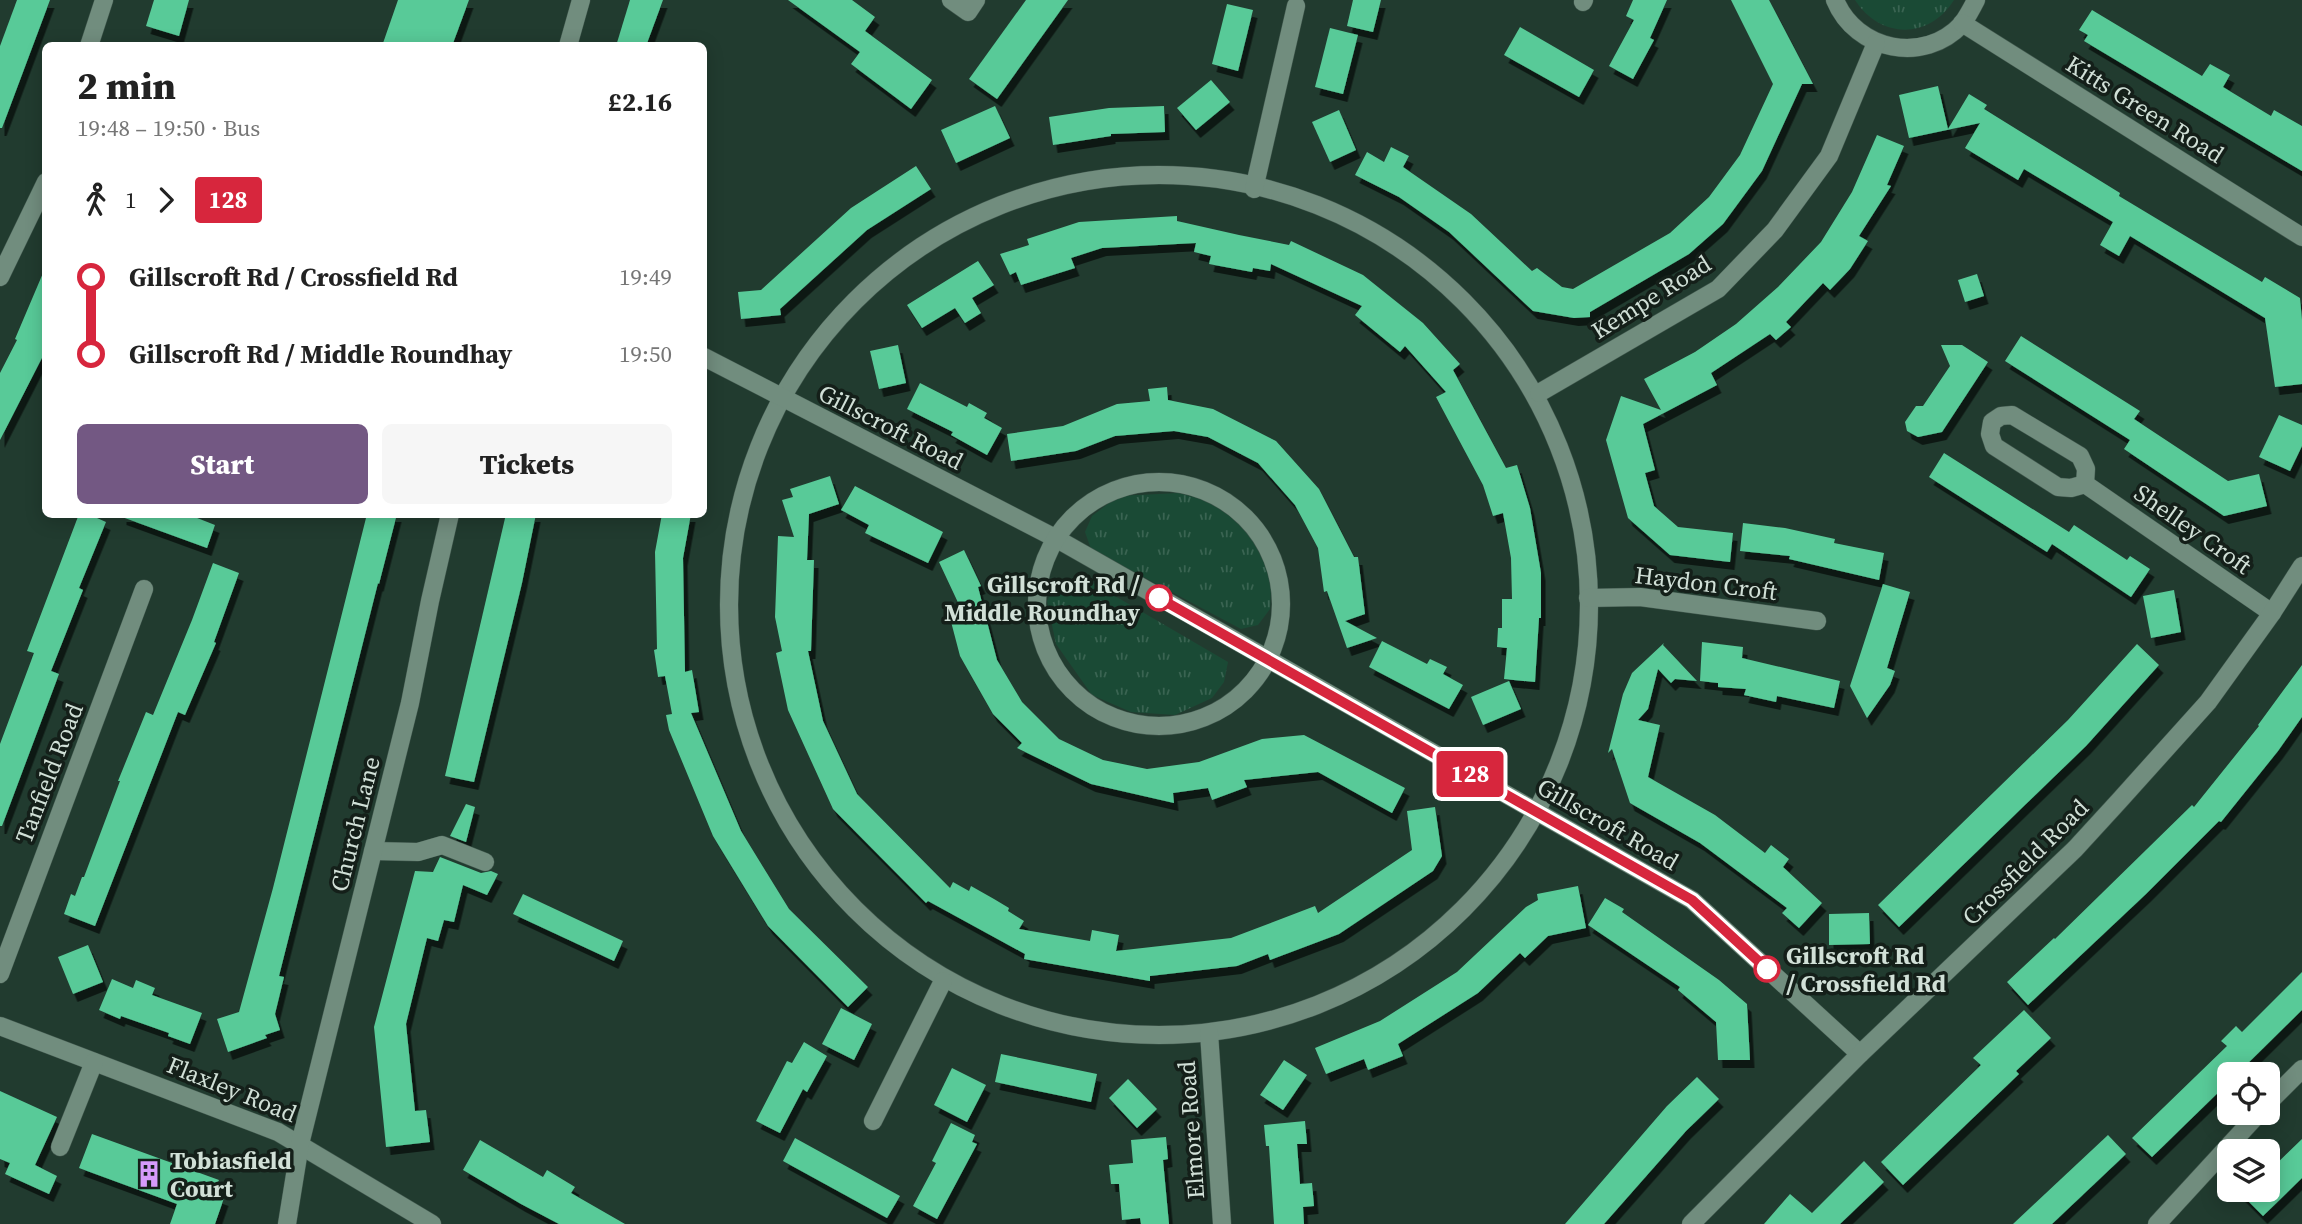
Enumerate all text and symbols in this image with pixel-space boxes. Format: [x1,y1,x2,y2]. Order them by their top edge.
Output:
street label: Kitts Green Road [2060,47,2231,171]
text: 2 min [77,60,176,112]
text: £2.16 [608,84,672,120]
text: 19:48 – 19:50 · Bus [77,112,260,144]
icon: walk [77,181,115,219]
icon: forward [147,181,185,219]
text: 128 [209,183,248,216]
text: 1 [125,184,137,216]
street label: Kempe Road [1585,247,1717,347]
text: Gillscroft Rd / Crossfield Rd [129,259,458,295]
text: 19:49 [619,261,672,293]
text: Gillscroft Rd / Middle Roundhay [129,336,513,372]
text: 19:50 [619,338,672,370]
street label: Gillscroft Road [813,376,969,478]
button: Start [77,424,368,504]
button: Tickets [382,424,672,504]
street label: Shelley Croft [2128,476,2259,582]
street label: Haydon Croft [1633,558,1779,608]
place label: Gillscroft Rd / Middle Roundhay [944,568,1141,629]
marker: Gillscroft Rd / Middle Roundhay [1146,585,1172,611]
street label: Tanfield Road [7,698,91,848]
line badge: 128 [1430,751,1510,797]
street label: Church Lane [322,753,388,895]
text: 128 [1450,757,1490,790]
street label: Gillscroft Road [1531,770,1685,878]
street label: Crossfield Road [1955,791,2096,932]
place label: Gillscroft Rd / Crossfield Rd [1786,939,1946,1000]
marker: Gillscroft Rd / Crossfield Rd [1754,956,1780,982]
street label: Flaxley Road [162,1048,302,1130]
street label: Elmore Road [1170,1059,1212,1200]
map controls [2217,1062,2280,1202]
button: locate [2217,1062,2280,1125]
button: layers [2217,1139,2280,1202]
place label: Tobiasfield Court [170,1144,292,1205]
building icon: Tobiasfield Court [134,1159,164,1189]

